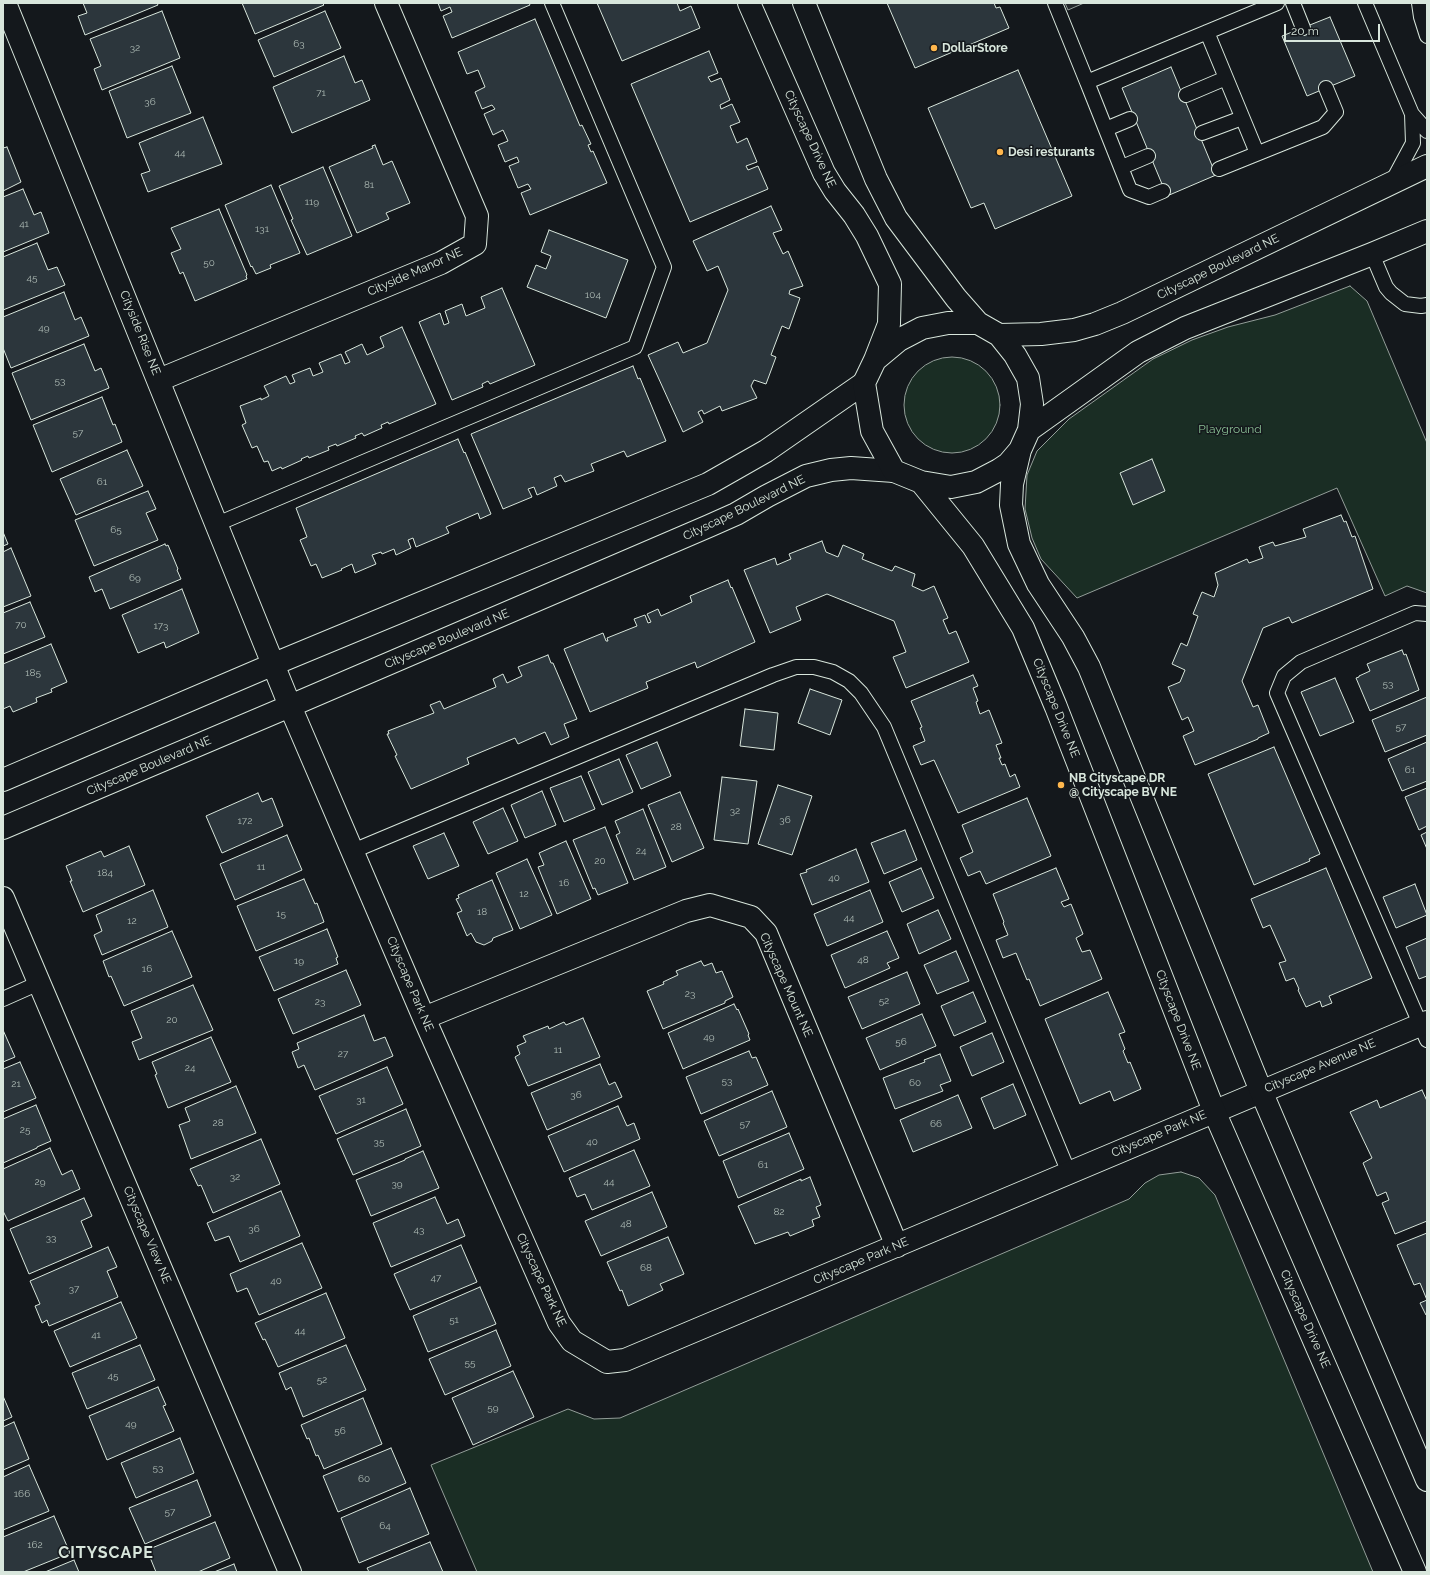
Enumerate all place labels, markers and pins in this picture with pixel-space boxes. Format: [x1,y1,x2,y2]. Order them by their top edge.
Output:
place label: DollarStore [942,41,1008,55]
marker: DollarStore [929,43,939,53]
place label: Desi resturants [1008,145,1095,159]
marker: Desi resturants [995,147,1005,157]
place label: NB Cityscape DR @ Cityscape BV NE [1069,771,1177,799]
marker: NB Cityscape DR @ Cityscape BV NE [1056,780,1066,790]

